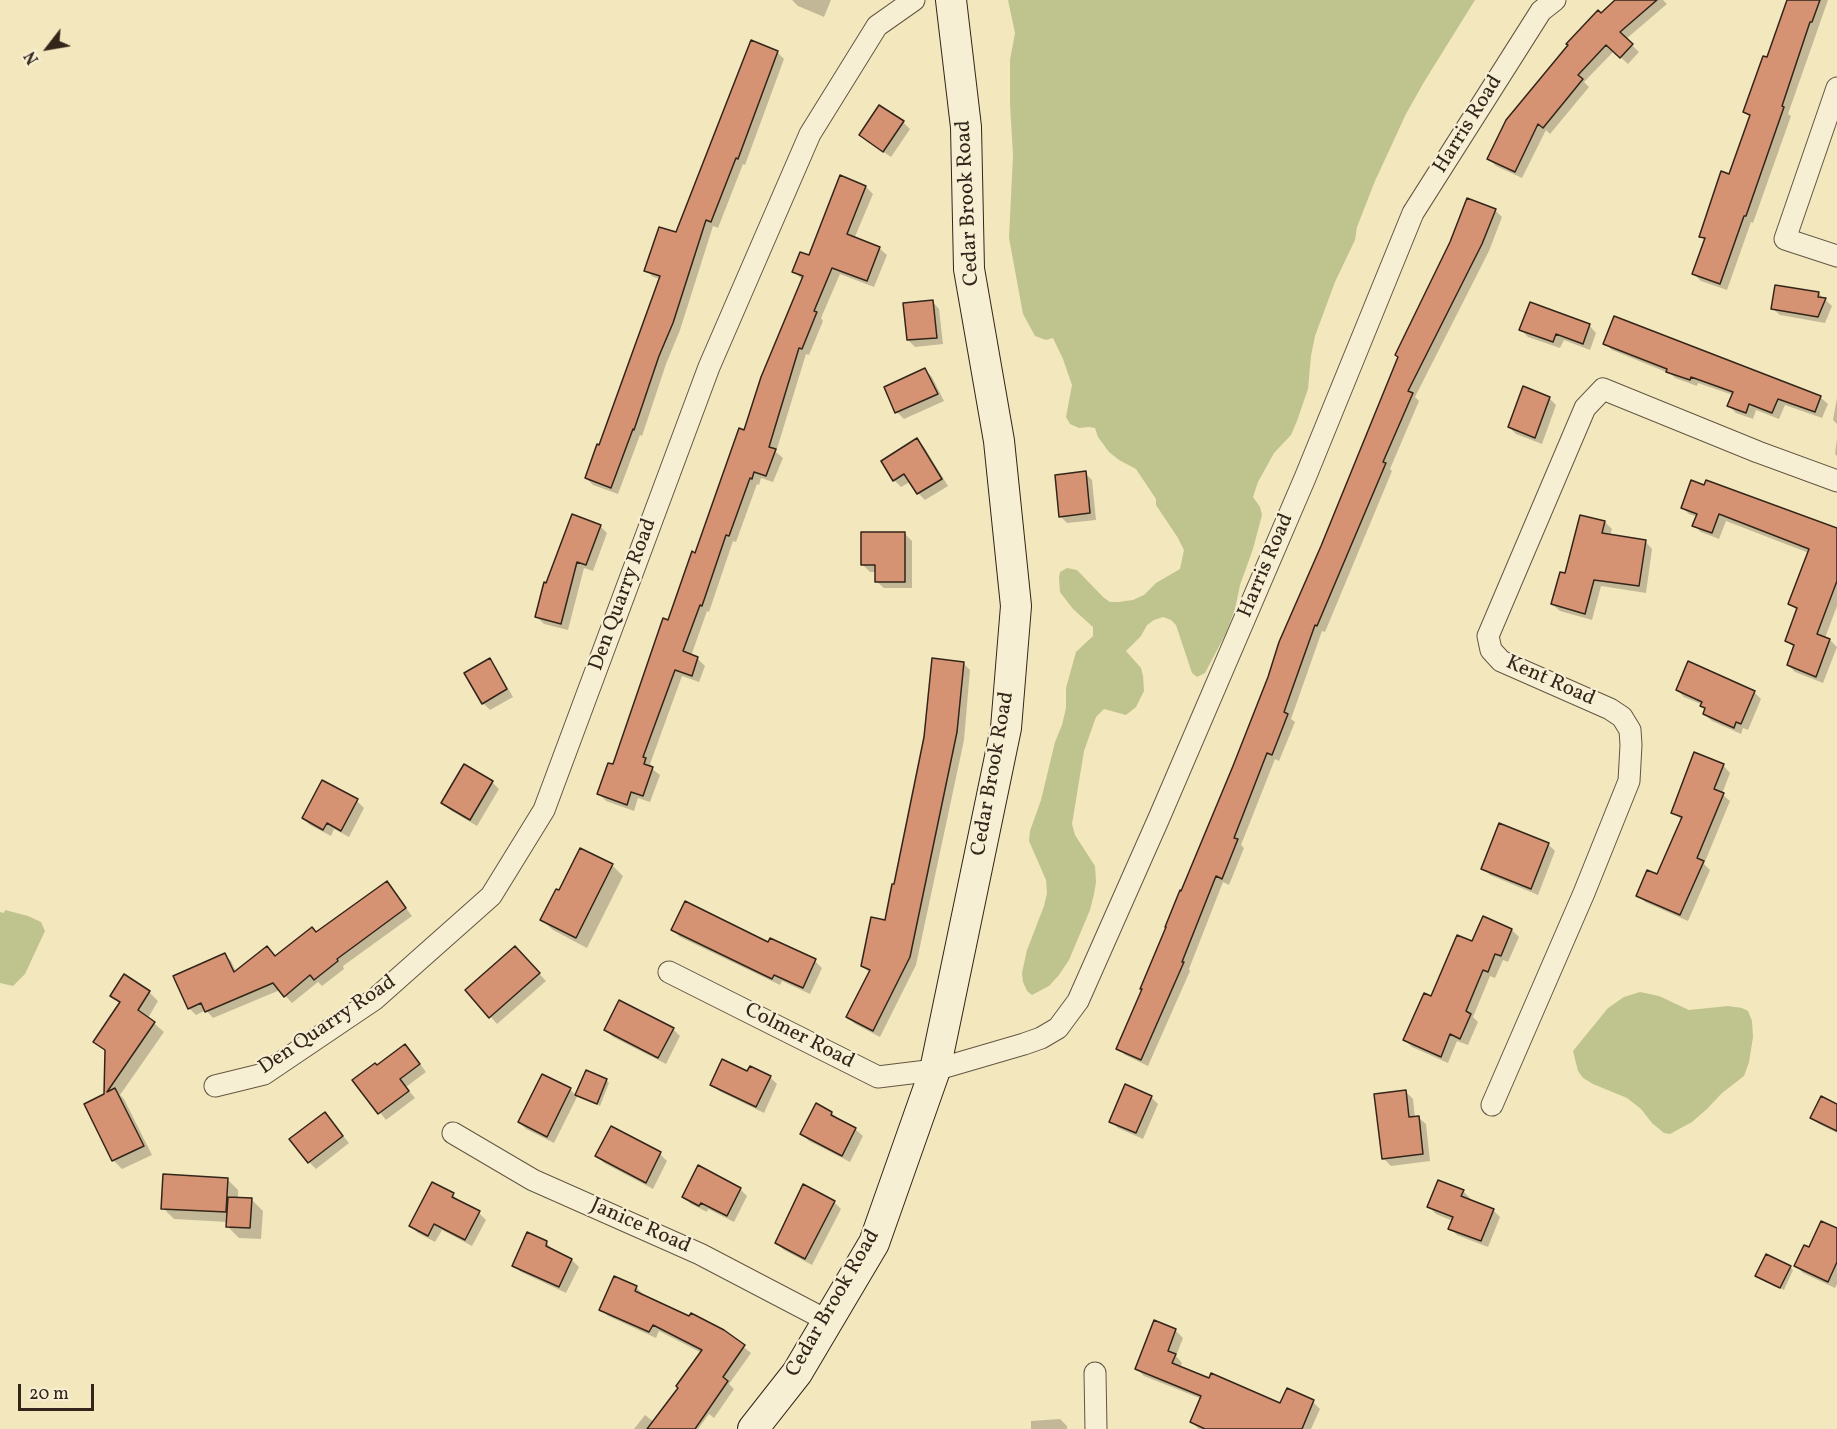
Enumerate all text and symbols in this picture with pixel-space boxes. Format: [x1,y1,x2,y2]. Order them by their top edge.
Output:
north arrow [18,18,78,78]
text: N [20,47,45,68]
street label: Harris Road [1429,71,1509,179]
street label: Cedar Brook Road [952,119,986,287]
street label: Harris Road [1234,510,1300,622]
street label: Den Quarry Road [585,515,663,675]
street label: Kent Road [1502,651,1598,713]
street label: Cedar Brook Road [967,690,1021,858]
street label: Den Quarry Road [255,971,401,1081]
street label: Colmer Road [740,999,858,1075]
street label: Janice Road [586,1194,694,1260]
street label: Cedar Brook Road [782,1226,886,1382]
scale bar [21,1372,98,1410]
text: 20 m [29,1382,69,1407]

